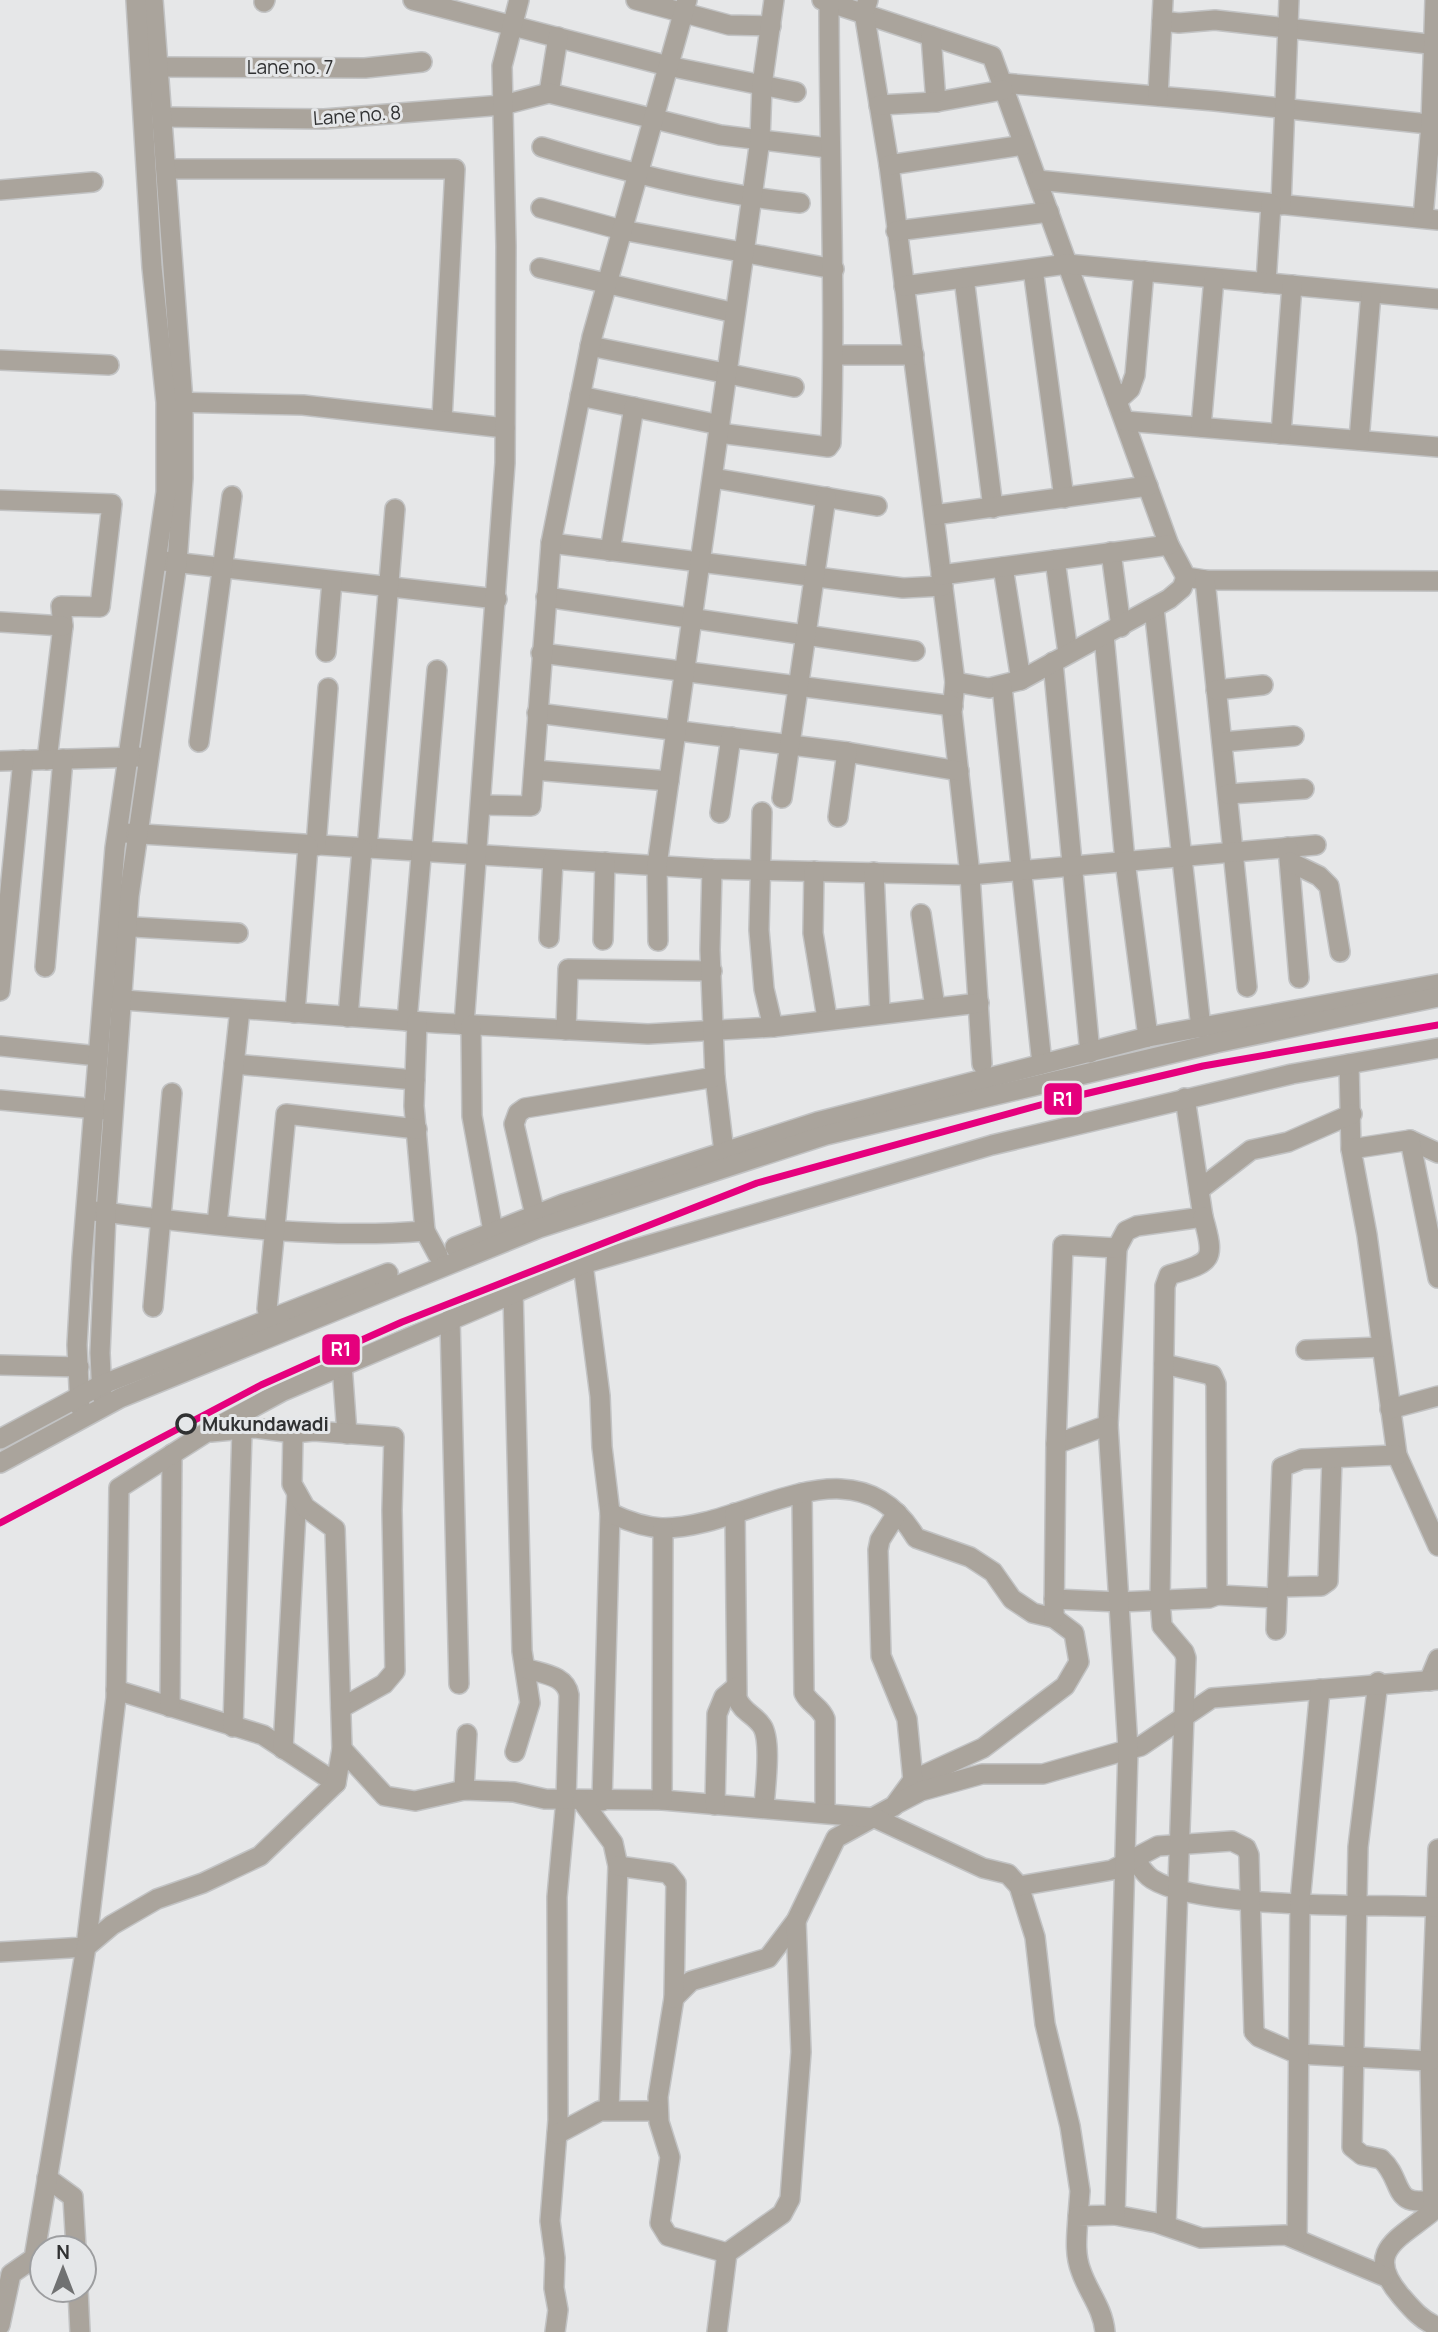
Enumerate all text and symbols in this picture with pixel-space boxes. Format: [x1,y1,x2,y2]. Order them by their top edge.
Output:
street label: Lane no. 7 [247,54,333,80]
street label: Lane no. 8 [312,99,402,131]
line badge: R1 [1043,1082,1083,1116]
text: R1 [1053,1086,1073,1112]
line badge: R1 [321,1333,361,1366]
text: R1 [331,1336,351,1362]
place label: Mukundawadi [202,1411,329,1437]
marker: Mukundawadi [176,1414,196,1434]
north arrow [28,2234,98,2304]
text: N [56,2239,70,2265]

